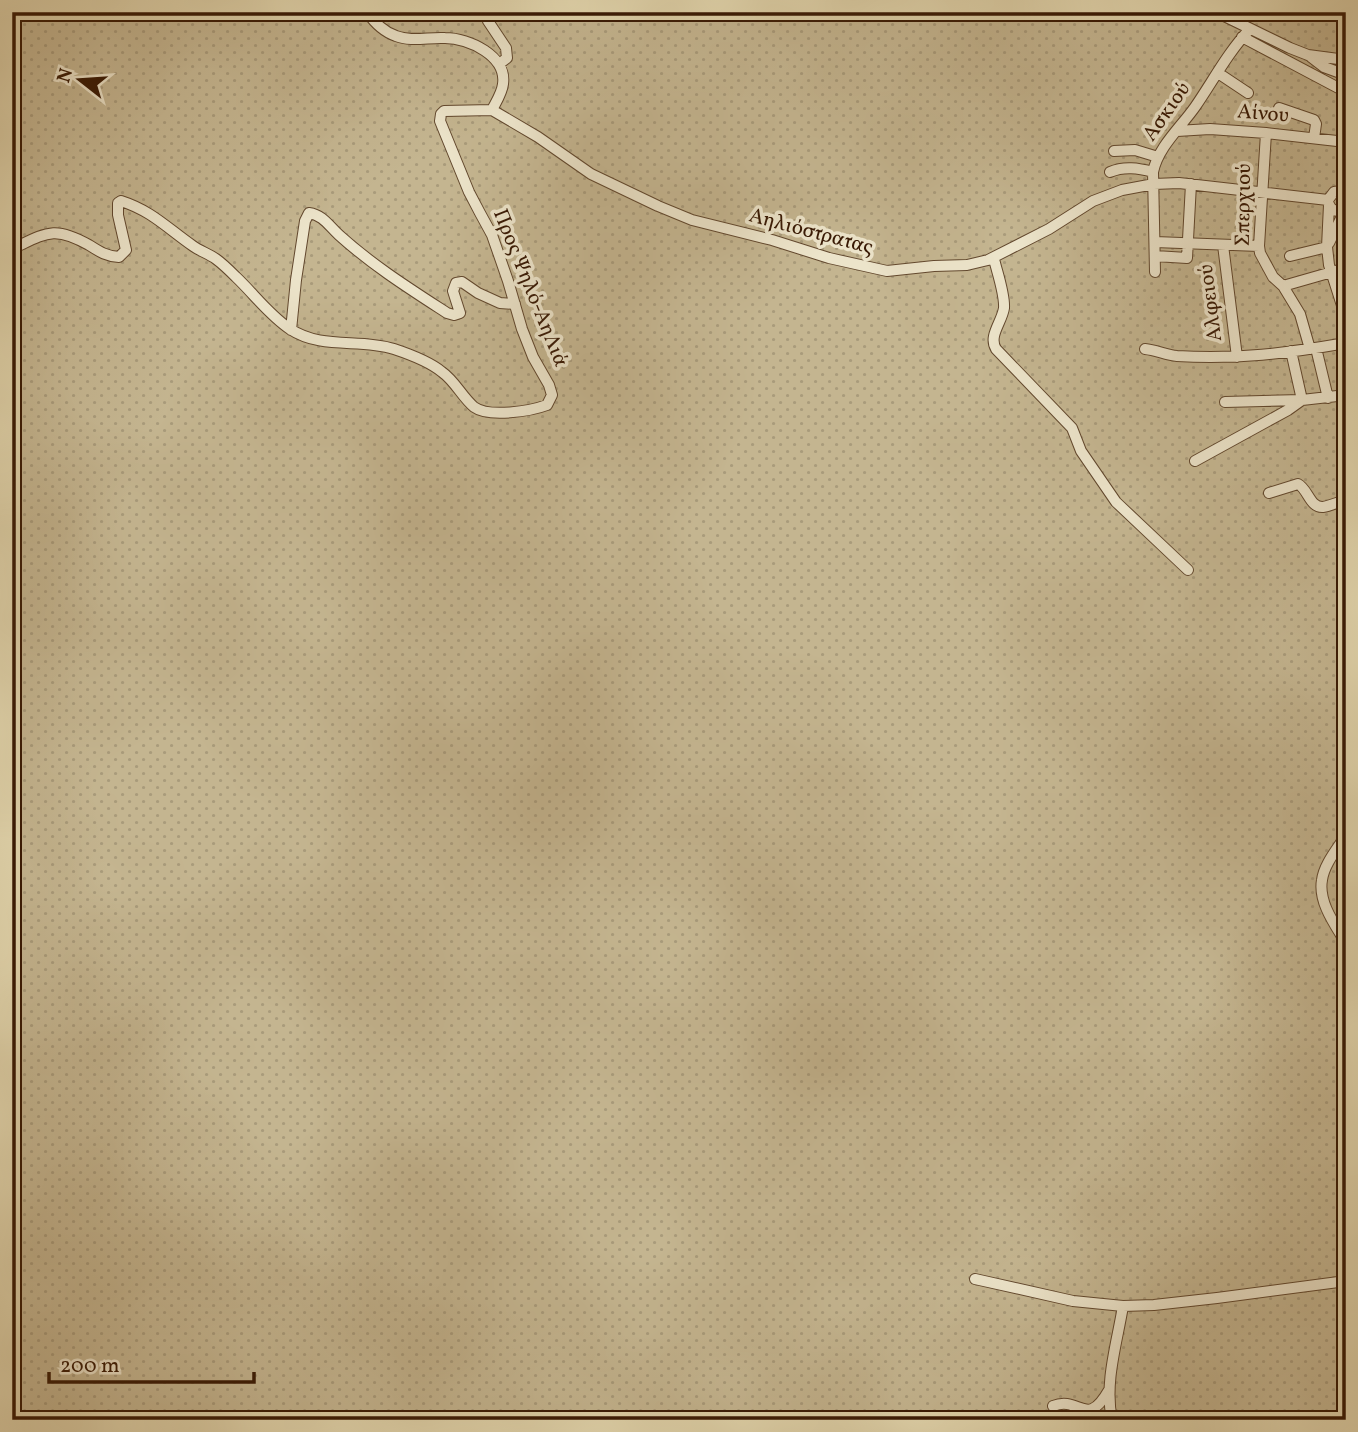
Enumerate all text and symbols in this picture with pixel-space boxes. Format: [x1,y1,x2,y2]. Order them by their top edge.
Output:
north arrow [46,46,116,116]
text: N [51,65,80,86]
street label: Ασκιού [1136,77,1198,147]
street label: Αίνου [1236,97,1290,131]
street label: Σπερχιού [1229,163,1259,247]
street label: Αηλιόστρατας [746,201,876,263]
street label: Προς Ψηλό-ΑηΛιά [485,205,575,372]
street label: Αλφειού [1192,263,1230,343]
scale bar [49,1341,254,1385]
text: 200 m [60,1352,120,1381]

